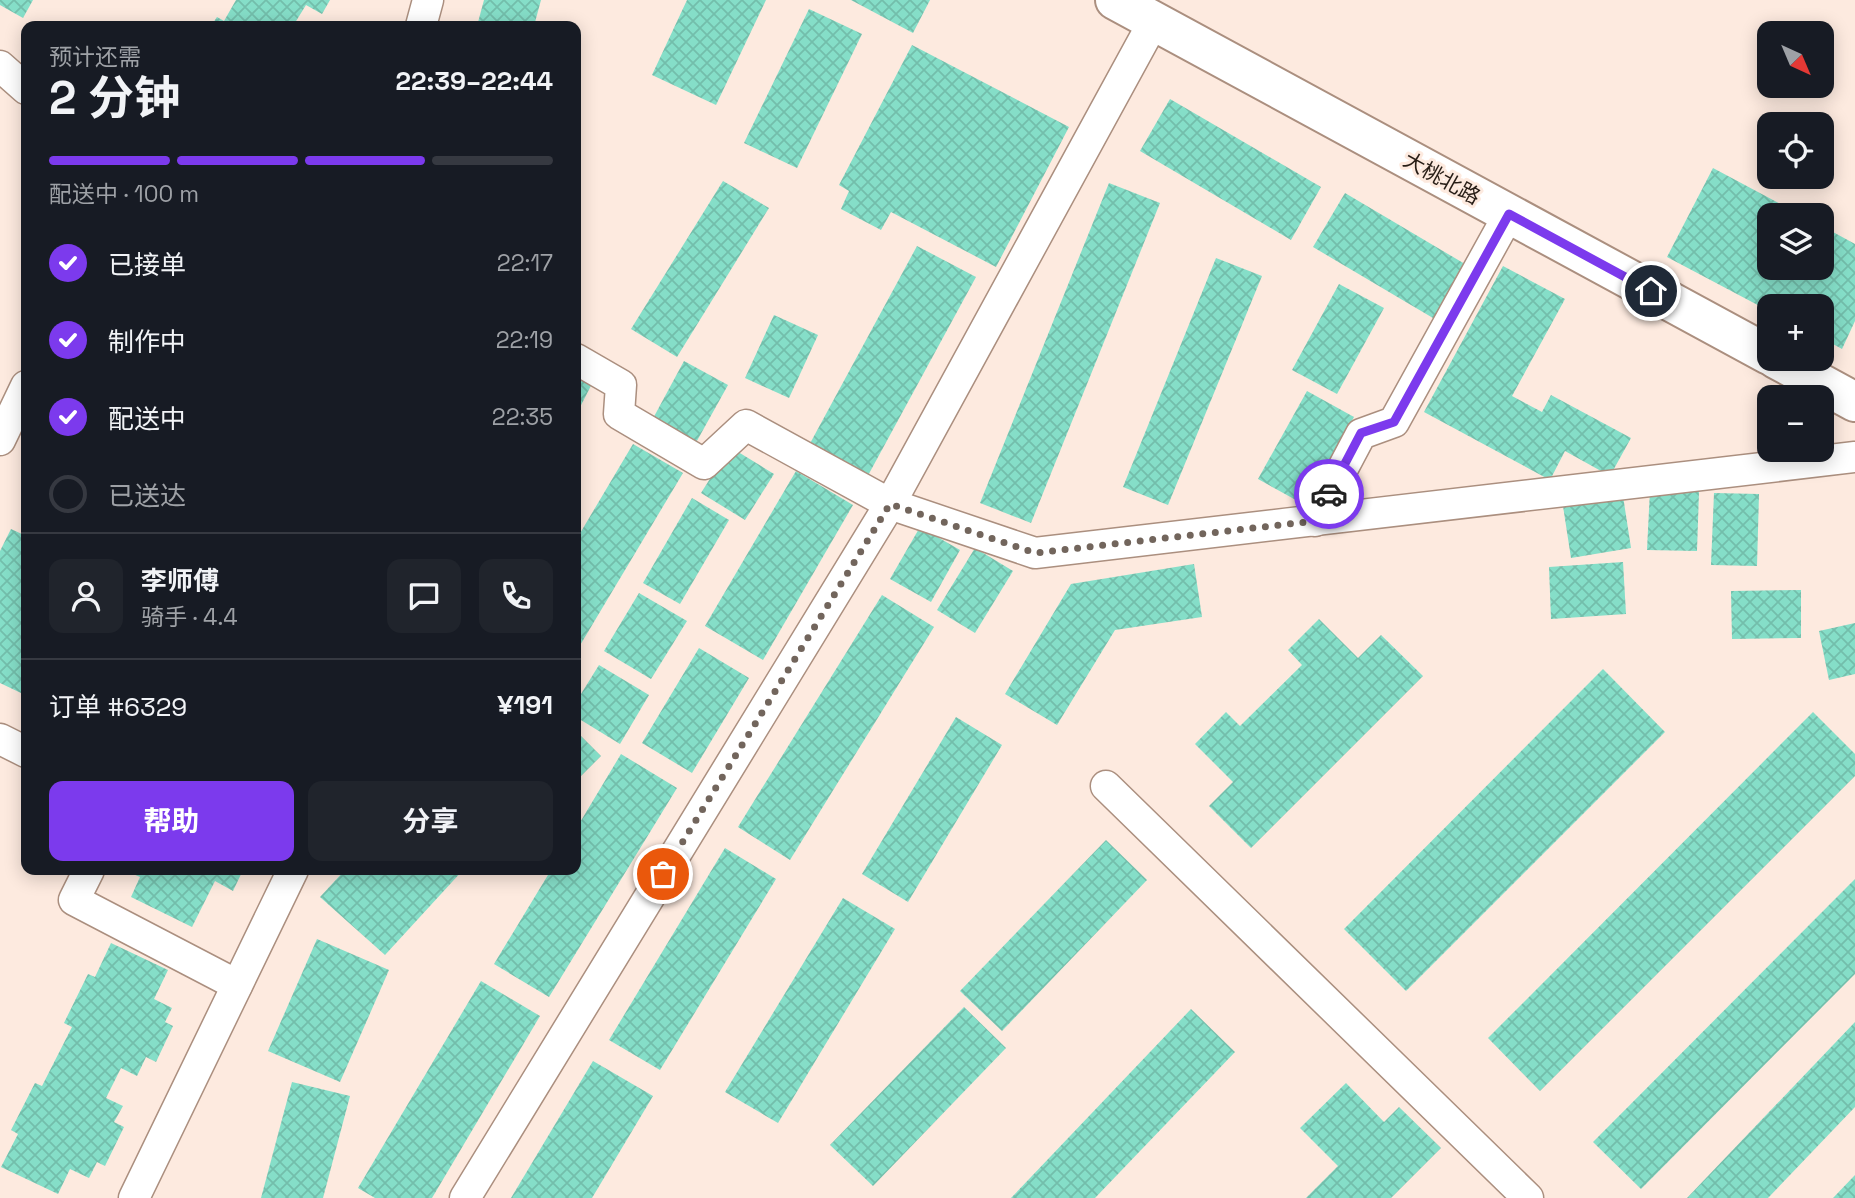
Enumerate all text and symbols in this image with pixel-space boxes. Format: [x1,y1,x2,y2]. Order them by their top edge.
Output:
north arrow [1757,21,1834,98]
map controls [1757,21,1834,462]
text: 预计还需 [49,42,141,72]
text: 22:39–22:44 [396,64,553,98]
text: 2 分钟 [49,69,180,127]
button: locate [1757,112,1834,189]
street label: 大桃北路 [1399,146,1485,210]
text: 配送中 · 100 m [49,179,199,209]
button: layers [1757,203,1834,280]
icon: check [49,244,87,282]
text: 已接单 [108,248,186,282]
text: 22:17 [497,248,553,278]
pin [1621,261,1681,321]
icon: home [1632,272,1670,310]
button: + [1757,294,1834,371]
icon: check [49,321,87,359]
text: 制作中 [108,325,186,359]
text: 22:19 [496,325,553,355]
button: − [1757,385,1834,462]
icon: check [49,398,87,436]
text: 配送中 [108,402,186,436]
text: 22:35 [492,402,553,432]
courier [1294,459,1364,529]
icon: car [1310,475,1348,513]
text: 已送达 [108,479,186,513]
button: person [49,559,123,633]
button: chat [387,559,461,633]
button: phone [479,559,553,633]
text: 李师傅 [141,564,219,598]
text: 骑手 · 4.4 [141,602,238,632]
text: ¥191 [497,688,553,722]
text: 订单 #6329 [49,690,187,724]
button: 帮助 [49,781,294,861]
button: 分享 [308,781,553,861]
pin [633,844,693,904]
icon: bag [644,855,682,893]

